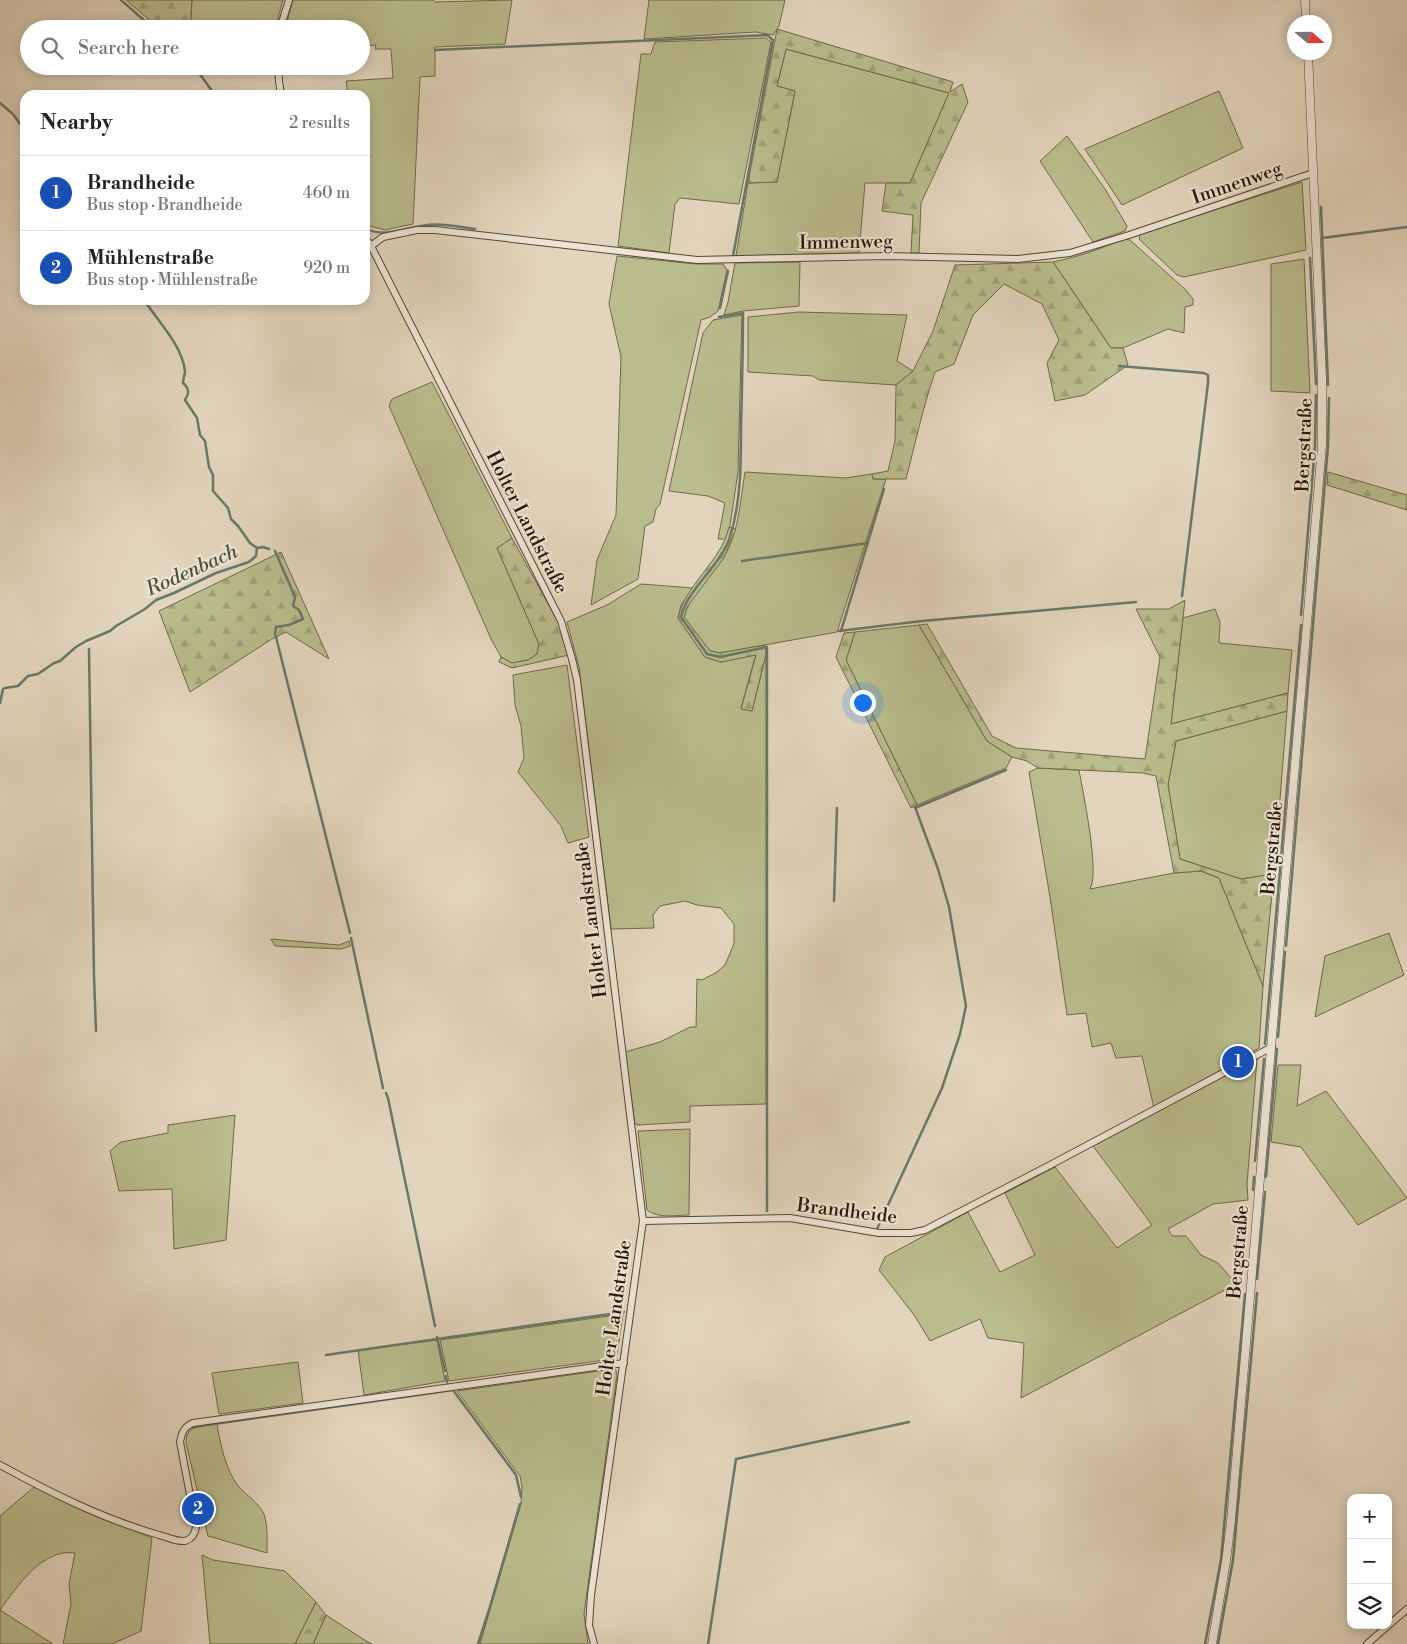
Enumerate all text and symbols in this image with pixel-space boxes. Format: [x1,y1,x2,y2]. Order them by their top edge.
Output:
north arrow [1287,15,1332,60]
search box [20,20,370,75]
icon: search [38,34,66,62]
text: Search here [78,36,179,60]
text: Nearby [40,110,113,136]
text: 2 results [289,113,350,133]
street label: Immenweg [1189,156,1285,210]
text: Brandheide [87,171,195,195]
text: 1 [52,183,60,203]
text: 460 m [303,183,350,203]
text: Bus stop · Brandheide [87,195,243,215]
street label: Immenweg [799,229,893,255]
text: Mühlenstraße [87,246,214,270]
text: 2 [51,258,61,278]
text: 920 m [303,258,350,278]
text: Bus stop · Mühlenstraße [87,270,258,290]
street label: Bergstraße [1290,398,1318,493]
street label: Holter Landstraße [481,446,573,598]
water label: Rodenbach [141,539,243,603]
your location [850,690,876,716]
street label: Bergstraße [1256,800,1288,897]
street label: Holter Landstraße [570,840,612,1000]
pin: 1 [1222,1043,1254,1081]
street label: Brandheide [795,1193,898,1229]
street label: Bergstraße [1222,1204,1254,1301]
street label: Holter Landstraße [591,1238,637,1398]
pin: 2 [182,1490,214,1528]
map controls [1347,1494,1392,1629]
button: + [1347,1494,1392,1539]
button: − [1347,1539,1392,1584]
button: layers [1347,1584,1392,1629]

